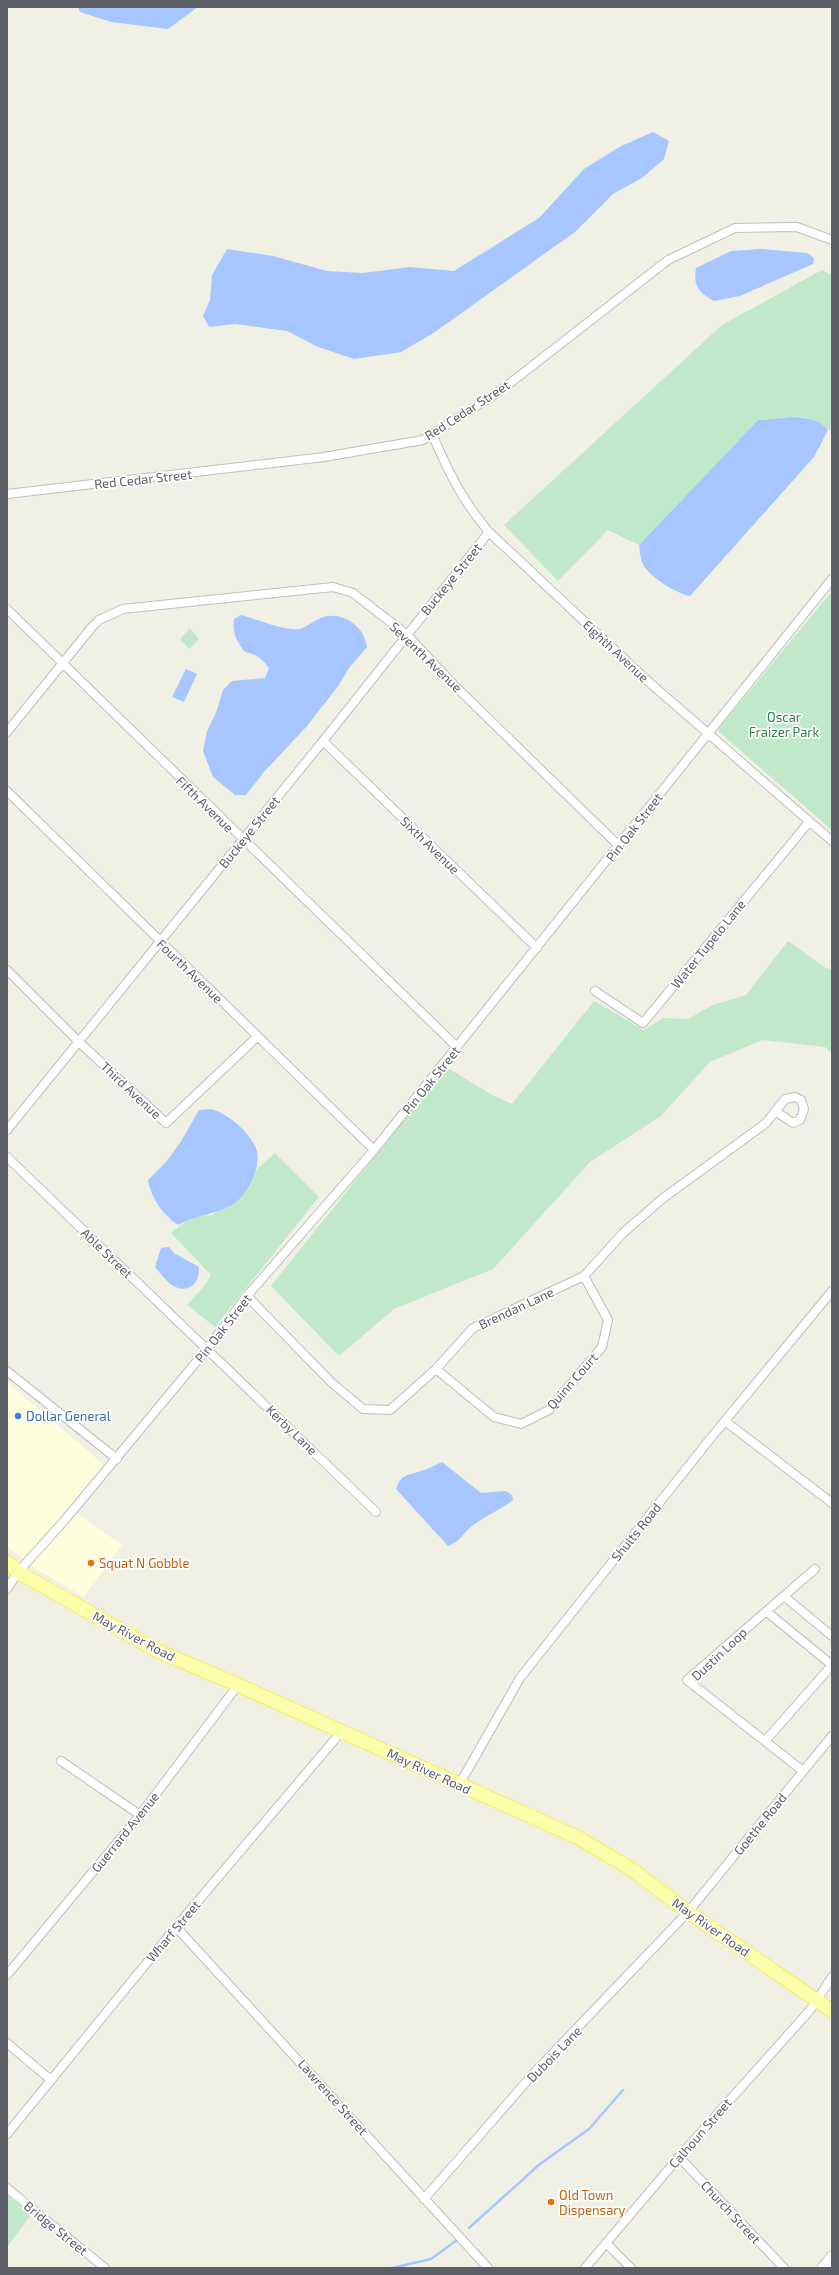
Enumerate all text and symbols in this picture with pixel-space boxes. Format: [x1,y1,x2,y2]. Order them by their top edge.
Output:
street label: Red Cedar Street [421,377,513,443]
street label: Red Cedar Street [93,466,193,492]
street label: Buckeye Street [417,540,485,618]
street label: Eighth Avenue [580,617,652,685]
street label: Seventh Avenue [387,619,465,695]
park label: Oscar Fraizer Park [749,709,820,740]
street label: Fifth Avenue [173,773,237,835]
street label: Pin Oak Street [602,789,666,865]
street label: Buckeye Street [215,793,283,871]
street label: Sixth Avenue [397,813,463,877]
street label: Water Tupelo Lane [667,896,749,992]
street label: Fourth Avenue [154,936,226,1006]
street label: Pin Oak Street [399,1043,463,1117]
street label: Third Avenue [97,1058,165,1122]
street label: Able Street [78,1225,136,1281]
street label: Brendan Lane [476,1284,556,1332]
street label: Pin Oak Street [191,1290,255,1366]
street label: Quinn Court [543,1349,601,1413]
street label: Kerby Lane [263,1402,321,1458]
place label: Dollar General [26,1408,111,1424]
marker: Dollar General [13,1411,23,1421]
street label: Shults Road [608,1500,664,1564]
place label: Squat N Gobble [99,1555,189,1571]
marker: Squat N Gobble [86,1558,96,1568]
street label: May River Road [90,1608,178,1664]
street label: Dustin Loop [688,1624,750,1684]
street label: May River Road [384,1745,474,1797]
street label: Guerrard Avenue [88,1789,162,1875]
street label: Goethe Road [730,1790,790,1858]
street label: May River Road [669,1894,753,1960]
street label: Wharf Street [142,1897,204,1965]
street label: Dubois Lane [523,2023,585,2085]
street label: Lawrence Street [295,2056,371,2138]
street label: Calhoun Street [665,2095,735,2171]
street label: Church Street [698,2177,764,2247]
place label: Old Town Dispensary [559,2187,625,2218]
marker: Old Town Dispensary [546,2197,556,2207]
street label: Bridge Street [21,2198,91,2259]

